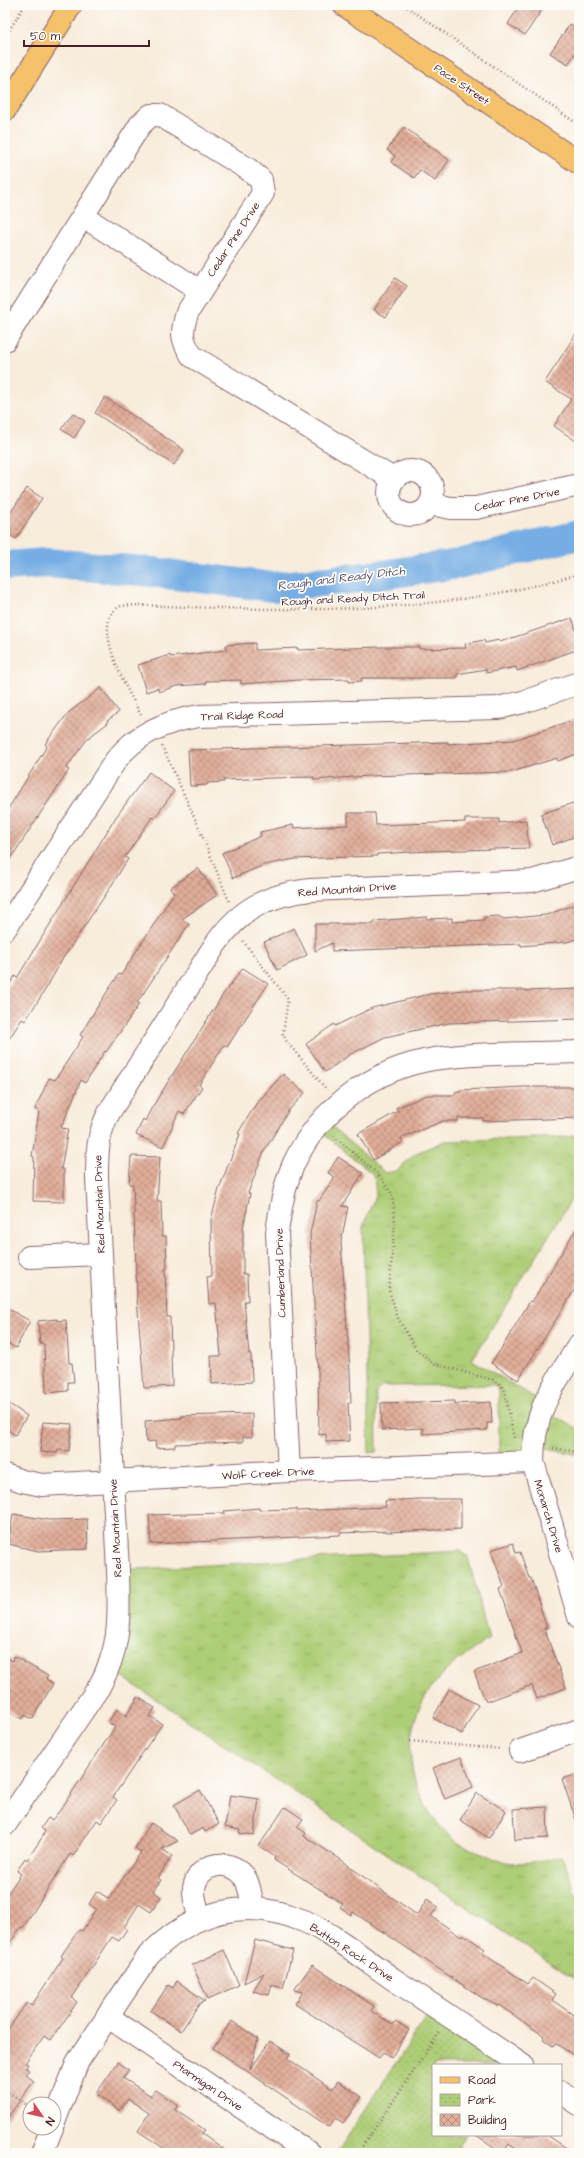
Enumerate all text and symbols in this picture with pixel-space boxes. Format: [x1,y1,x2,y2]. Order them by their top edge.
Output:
scale bar [24,22,149,48]
text: 50 m [30,28,61,45]
street label: Pace Street [431,60,493,109]
street label: Cedar Pine Drive [204,199,263,280]
street label: Cedar Pine Drive [473,484,561,515]
water label: Rough and Ready Ditch [276,562,407,596]
street label: Rough and Ready Ditch Trail [281,587,425,611]
street label: Trail Ridge Road [200,707,284,725]
street label: Red Mountain Drive [297,879,397,900]
street label: Red Mountain Drive [90,1155,109,1253]
street label: Cumberland Drive [271,1228,290,1318]
street label: Wolf Creek Drive [221,1464,315,1483]
street label: Red Mountain Drive [105,1478,126,1577]
street label: Monarch Drive [530,1478,567,1555]
street label: Button Rock Drive [307,1920,397,1985]
street label: Ptarmigan Drive [169,2057,246,2115]
legend [432,2064,562,2136]
text: Road [468,2072,496,2089]
text: Park [468,2092,496,2109]
north arrow [22,2096,62,2136]
text: Building [468,2112,506,2130]
text: N [42,2114,58,2128]

